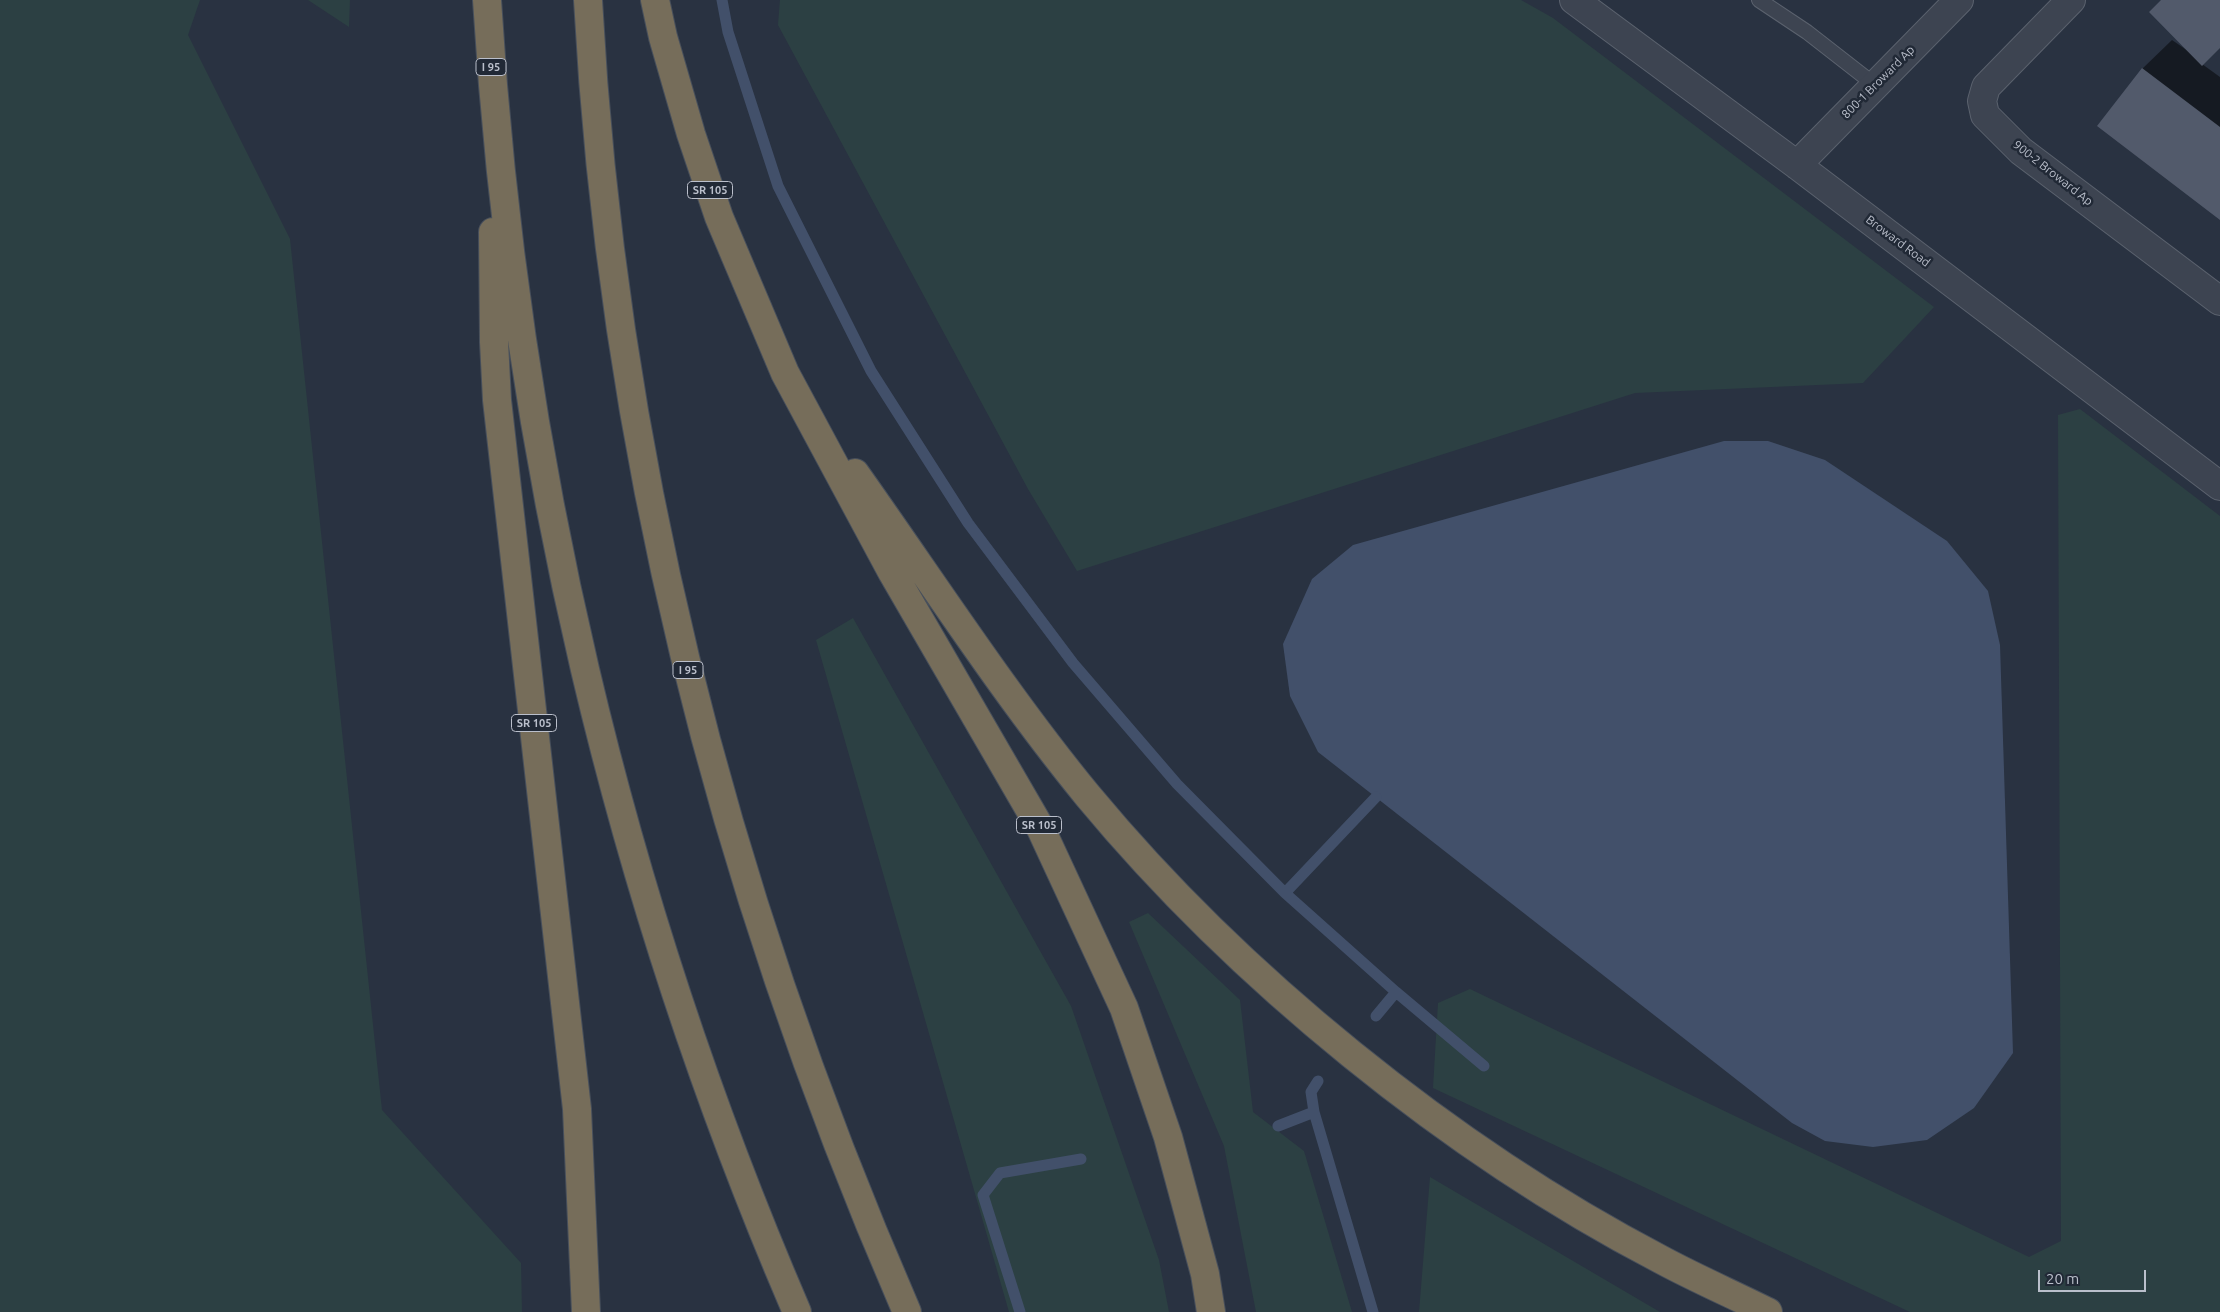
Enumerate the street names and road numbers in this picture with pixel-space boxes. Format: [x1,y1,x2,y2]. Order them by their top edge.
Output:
street label: 800-1 Broward Ap [1839,43,1917,121]
road number: I 95 [476,58,506,76]
street label: 900-2 Broward Ap [2010,137,2096,209]
road number: SR 105 [688,182,732,198]
street label: Broward Road [1863,212,1933,270]
road number: I 95 [673,662,703,678]
road number: SR 105 [512,714,556,731]
road number: SR 105 [1016,816,1062,834]

